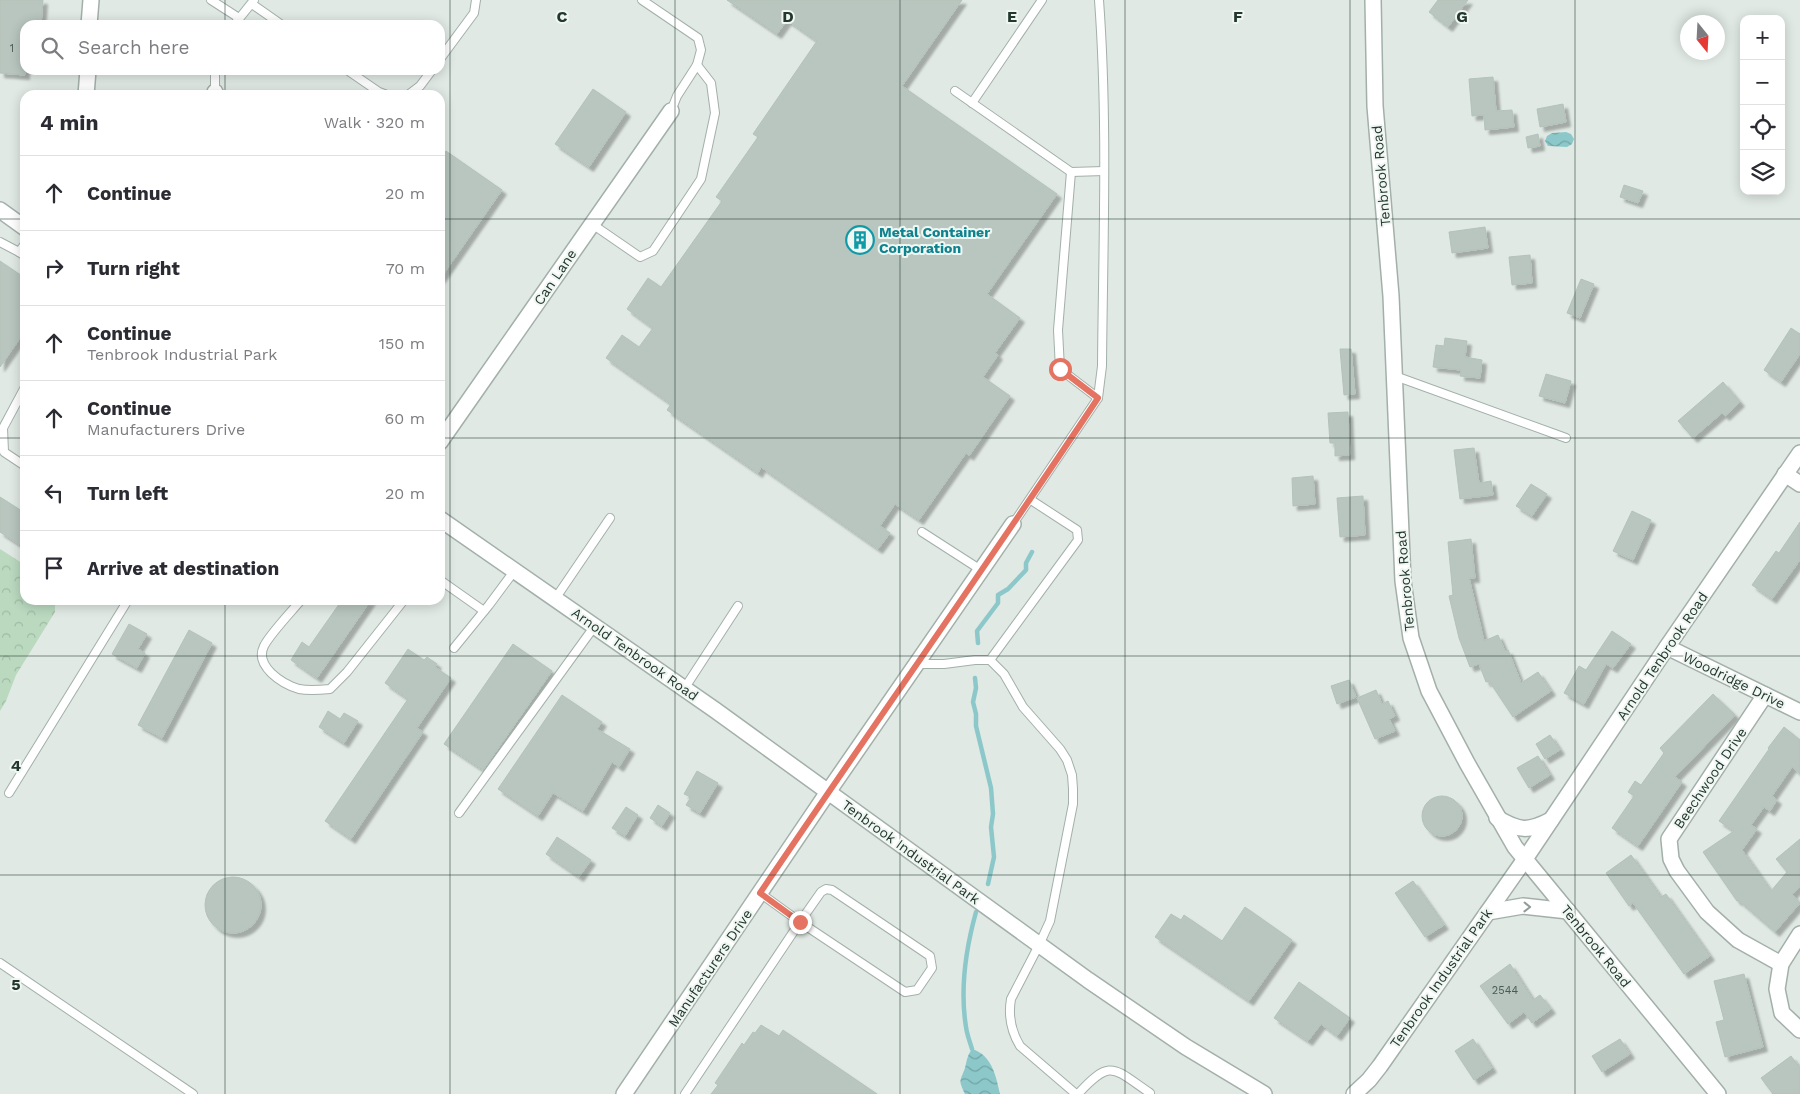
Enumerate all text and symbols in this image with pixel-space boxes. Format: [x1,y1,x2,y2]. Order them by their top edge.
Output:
text: C [557,7,568,26]
text: D [782,7,794,26]
text: E [1007,7,1017,26]
text: F [1233,7,1243,26]
text: G [1456,7,1468,26]
north arrow [1680,15,1725,60]
map controls [1740,15,1785,195]
button: + [1740,15,1785,60]
search box [20,20,445,75]
icon: search [38,34,66,62]
text: Search here [78,36,189,59]
house number: 1 [10,42,14,55]
button: − [1740,60,1785,105]
button: locate [1740,105,1785,150]
text: 4 min [40,110,98,135]
text: Walk · 320 m [324,113,425,132]
street label: Tenbrook Road [1369,125,1393,227]
button: layers [1740,150,1785,195]
icon: ahead [40,179,68,207]
text: Continue [87,182,171,205]
text: 20 m [385,184,425,203]
place label: Metal Container Corporation [879,224,990,256]
building icon: Metal Container Corporation [845,225,875,255]
street label: Can Lane [530,246,580,308]
icon: right [40,254,68,282]
text: Turn right [87,257,180,280]
text: 70 m [386,259,425,278]
text: Continue [87,322,171,345]
icon: ahead [40,329,68,357]
text: 150 m [379,334,425,353]
text: Tenbrook Industrial Park [87,345,277,364]
route start [1049,358,1072,381]
text: Continue [87,397,171,420]
icon: ahead [40,404,68,432]
text: 60 m [385,409,425,428]
text: Manufacturers Drive [87,420,245,439]
icon: left [40,479,68,507]
text: Turn left [87,482,168,505]
text: 20 m [385,484,425,503]
street label: Tenbrook Road [1393,530,1417,632]
icon: arrive [40,554,68,582]
text: Arrive at destination [87,557,279,580]
street label: Arnold Tenbrook Road [1613,589,1711,723]
street label: Arnold Tenbrook Road [569,604,701,704]
street label: Woodridge Drive [1680,648,1788,712]
street label: Beechwood Drive [1670,724,1750,832]
text: 4 [11,756,21,775]
street label: Tenbrook Industrial Park [839,797,983,907]
one-way arrow [1524,902,1532,912]
street label: Tenbrook Road [1558,902,1634,990]
street label: Tenbrook Industrial Park [1387,905,1495,1051]
street label: Manufacturers Drive [665,906,755,1030]
route end [789,911,812,934]
text: 5 [11,975,21,994]
house number: 2544 [1492,984,1518,997]

